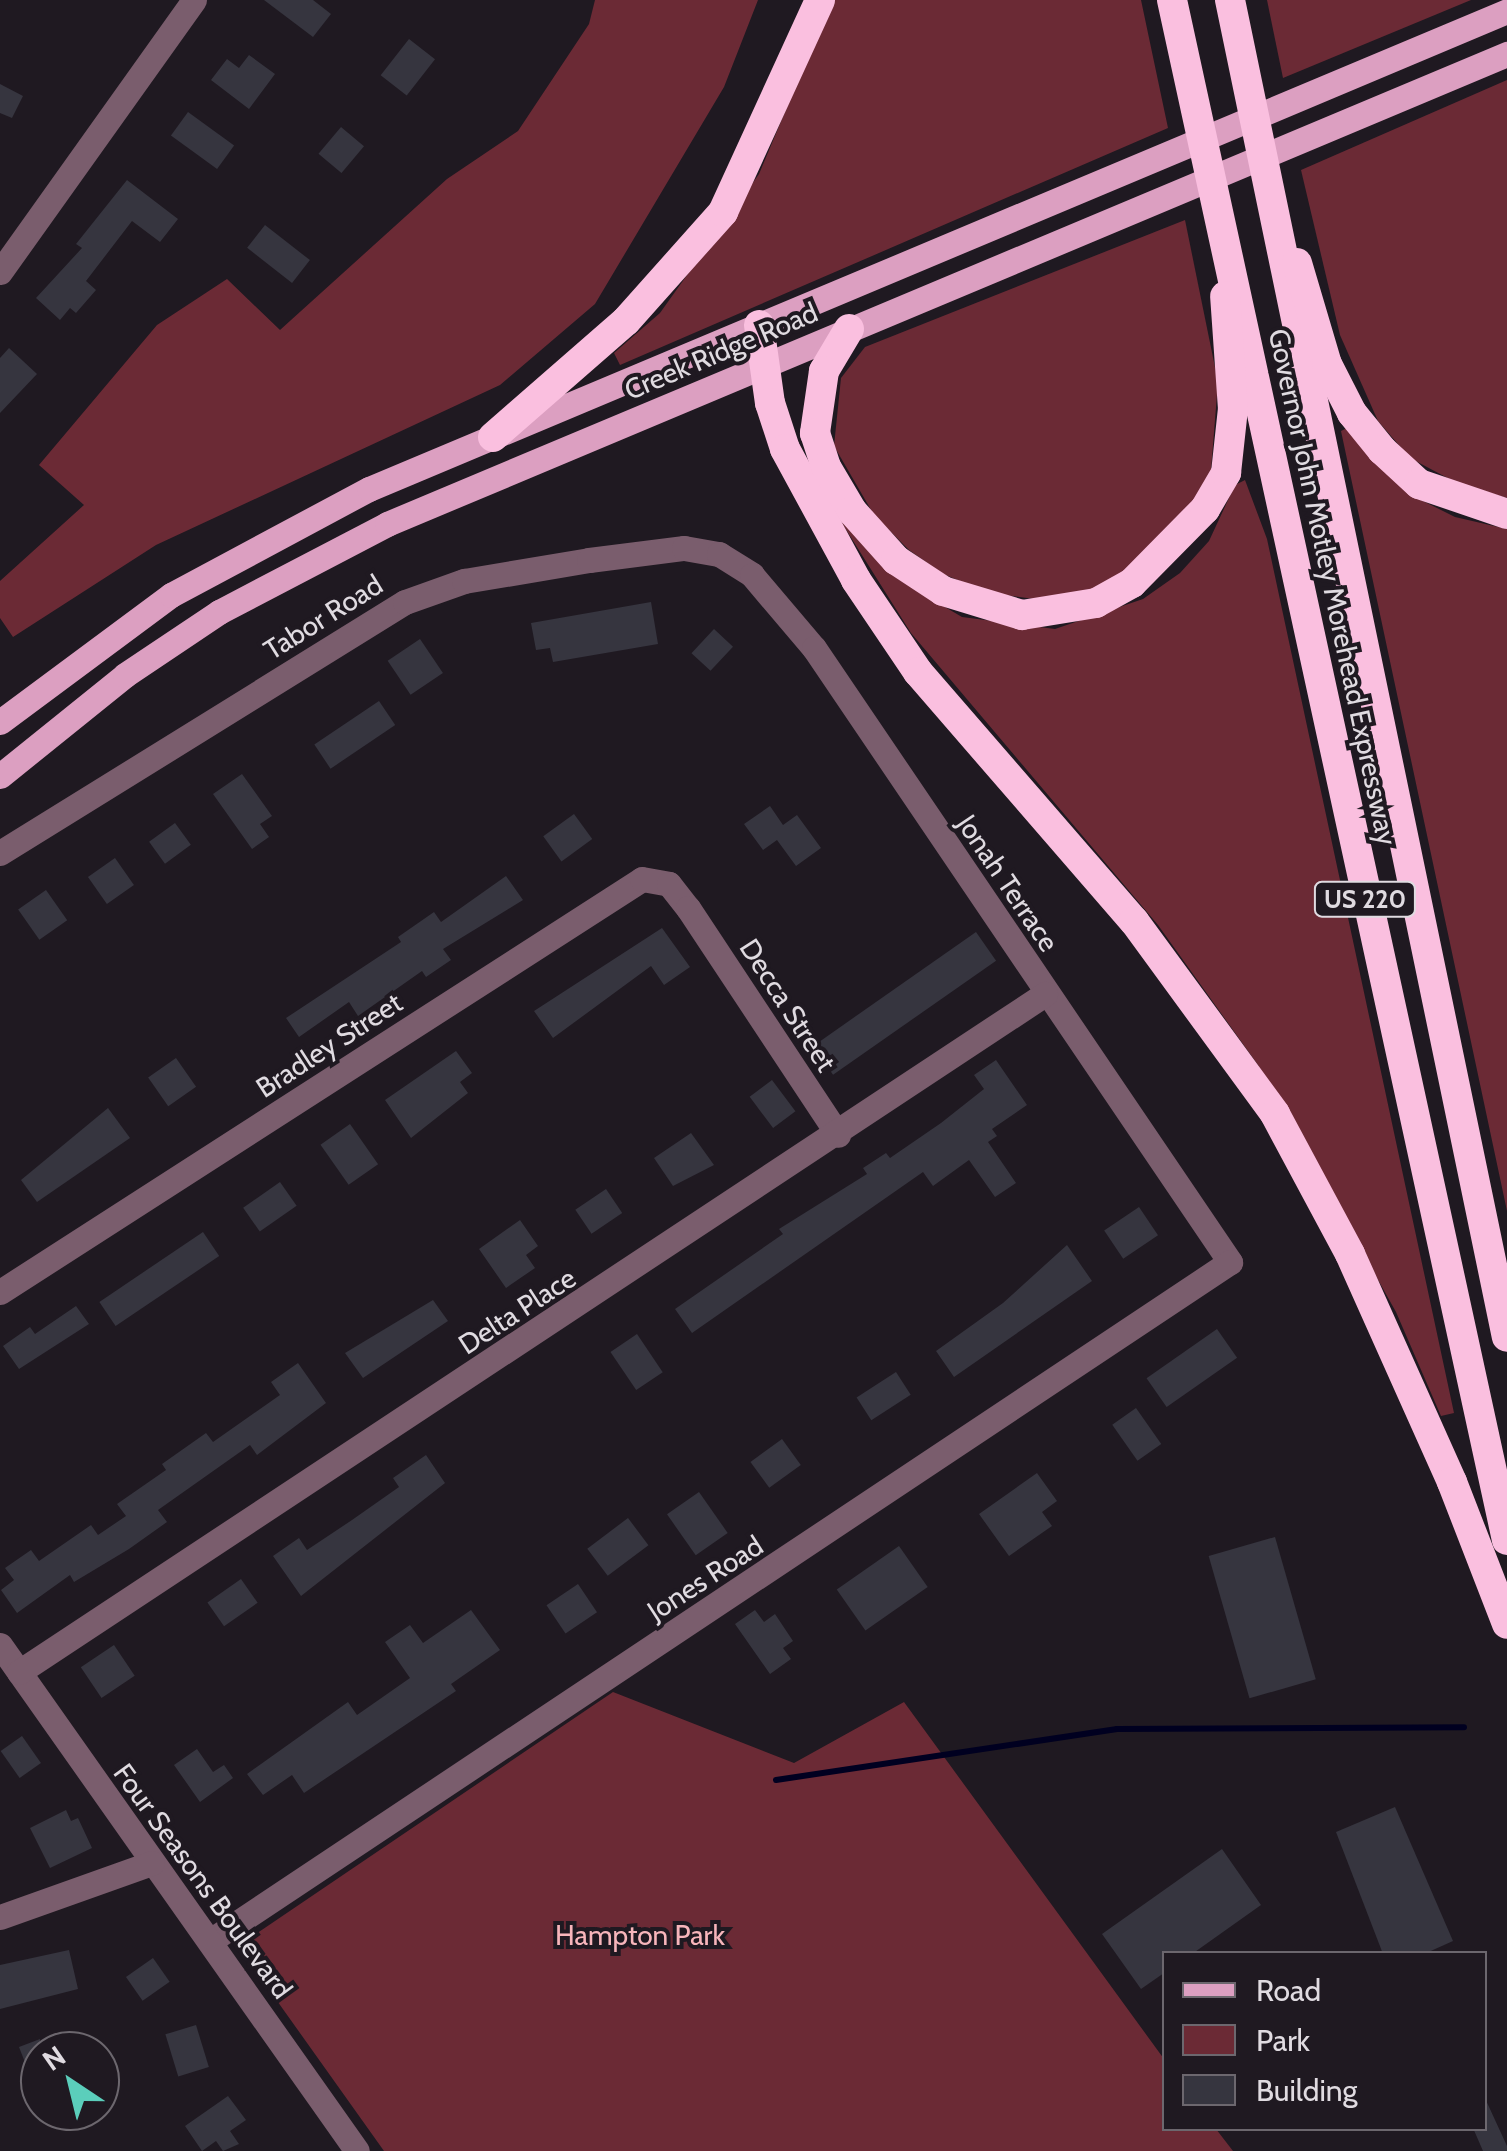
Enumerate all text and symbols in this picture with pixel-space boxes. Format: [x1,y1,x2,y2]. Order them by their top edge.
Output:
street label: Creek Ridge Road [619,295,823,407]
street label: Governor John Motley Morehead Expressway [1262,326,1404,848]
street label: Tabor Road [258,567,388,667]
street label: Jonah Terrace [950,808,1066,958]
road number: US 220 [1312,879,1418,919]
street label: Decca Street [733,932,843,1078]
street label: Bradley Street [250,985,408,1105]
street label: Delta Place [452,1261,582,1361]
street label: Jones Road [641,1528,769,1628]
street label: Four Seasons Boulevard [107,1757,299,2005]
park label: Hampton Park [555,1918,725,1952]
legend [1162,1951,1487,2131]
text: Road [1256,1972,1321,2009]
text: Park [1256,2022,1310,2059]
north arrow [20,2031,120,2131]
text: N [36,2038,72,2078]
text: Building [1256,2072,1358,2109]

